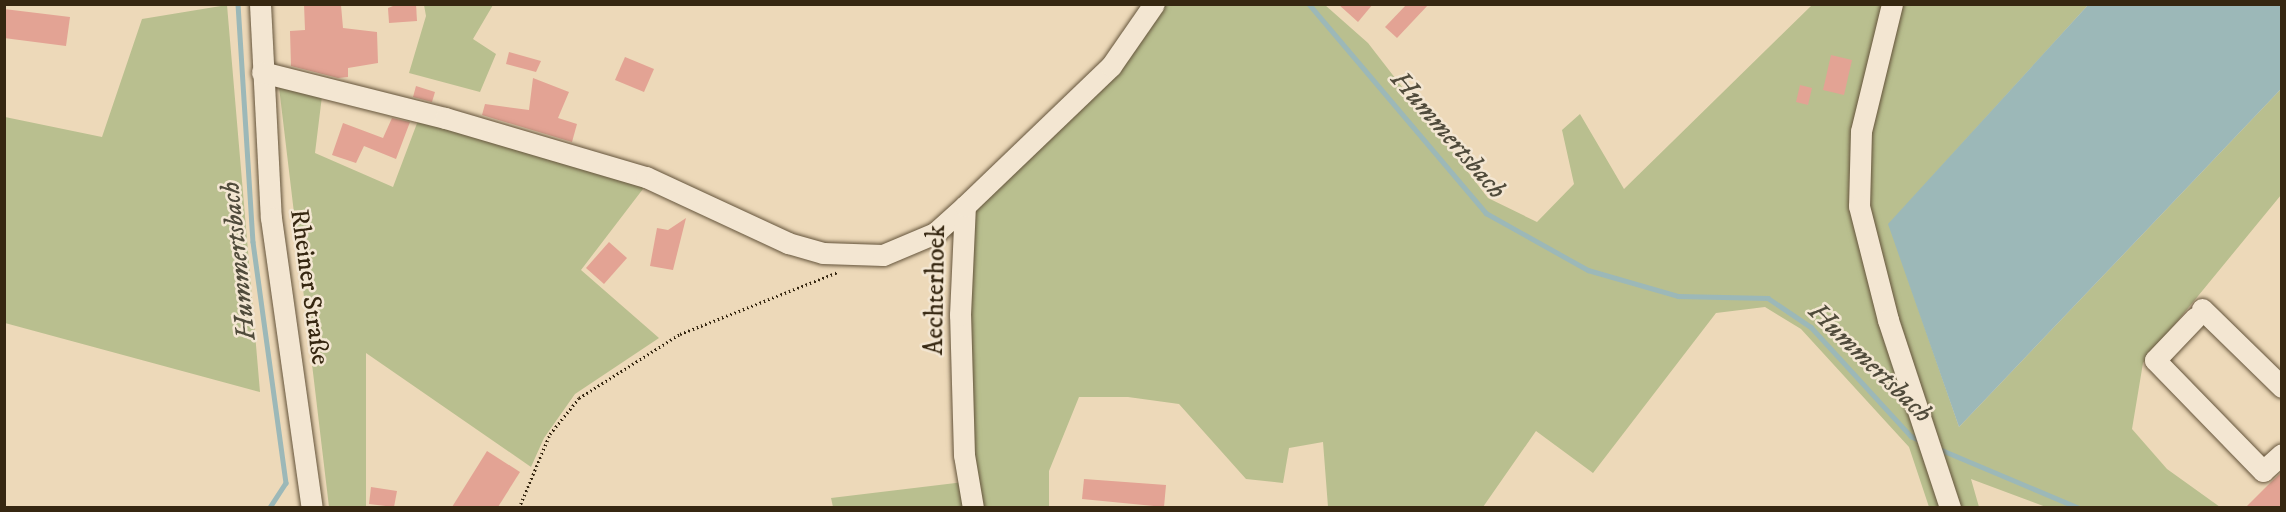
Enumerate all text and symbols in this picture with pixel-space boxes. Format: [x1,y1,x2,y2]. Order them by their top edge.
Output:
water label: Hummertsbach [1383,64,1513,206]
water label: Hummertsbach [215,180,263,342]
street label: Rheiner Straße [283,207,335,367]
street label: Aechterhoek [919,224,953,356]
water label: Hummertsbach [1801,296,1939,430]

